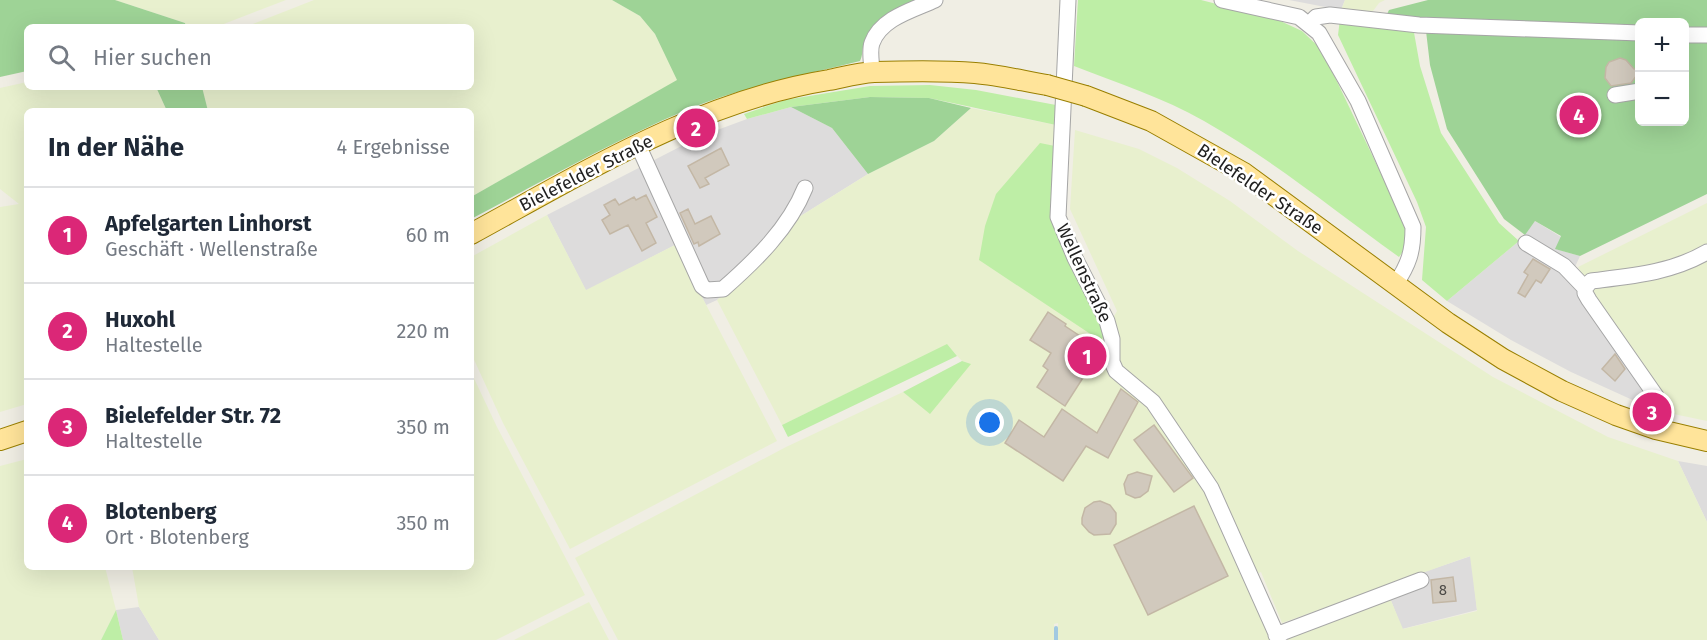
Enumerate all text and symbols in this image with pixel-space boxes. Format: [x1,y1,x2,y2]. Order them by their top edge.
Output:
map controls [1635,18,1689,126]
button: + [1635,18,1689,72]
search box [24,24,474,90]
icon: search [45,41,78,74]
text: Hier suchen [93,44,212,71]
button: − [1635,72,1689,126]
pin: 4 [1560,92,1598,138]
pin: 2 [676,106,716,150]
street label: Bielefelder Straße [516,130,656,216]
text: In der Nähe [48,132,184,163]
text: 4 Ergebnisse [337,135,450,159]
street label: Bielefelder Straße [1193,139,1327,239]
text: Apfelgarten Linhorst [105,210,311,237]
street label: Wellenstraße [1051,220,1117,326]
text: 1 [63,223,72,247]
text: 60 m [406,223,450,247]
text: Geschäft · Wellenstraße [105,237,318,261]
text: Huxohl [105,306,175,333]
text: 2 [62,319,73,343]
text: 220 m [397,319,450,343]
text: Haltestelle [105,333,203,357]
pin: 1 [1068,334,1106,378]
pin: 3 [1632,390,1672,434]
text: Bielefelder Str. 72 [105,402,281,429]
your location [975,408,1004,437]
text: 3 [62,415,73,439]
text: 350 m [396,415,450,439]
text: Haltestelle [105,429,203,453]
text: Blotenberg [105,498,217,525]
text: 4 [62,511,73,535]
text: 350 m [396,511,450,535]
text: Ort · Blotenberg [105,525,249,549]
house number: 8 [1439,581,1447,599]

